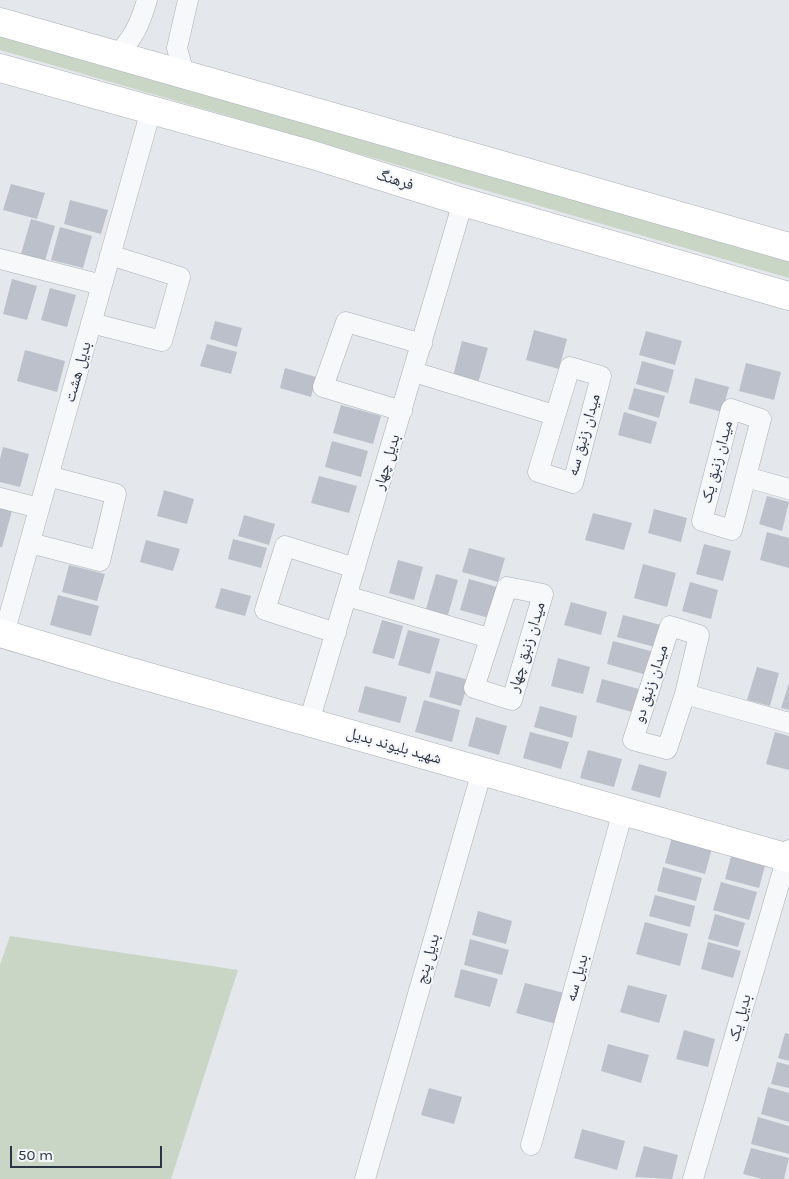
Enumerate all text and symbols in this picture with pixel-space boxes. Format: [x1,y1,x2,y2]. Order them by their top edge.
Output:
street label: فرهنگ [374,165,416,195]
street label: بدیل هشت [60,339,96,405]
street label: میدان زنبق سه [563,392,605,478]
street label: میدان زنبق یک [697,419,737,505]
street label: بدیل چهار [369,432,405,492]
street label: میدان زنبق چهار [504,600,550,694]
street label: میدان زنبق دو [629,642,673,726]
street label: شهید بلیوند بدیل [344,723,444,769]
street label: بدیل پنج [412,932,444,986]
street label: بدیل سه [561,952,593,1004]
street label: بدیل یک [724,992,756,1044]
scale bar [12,1136,165,1168]
text: 50 m [18,1146,53,1164]

